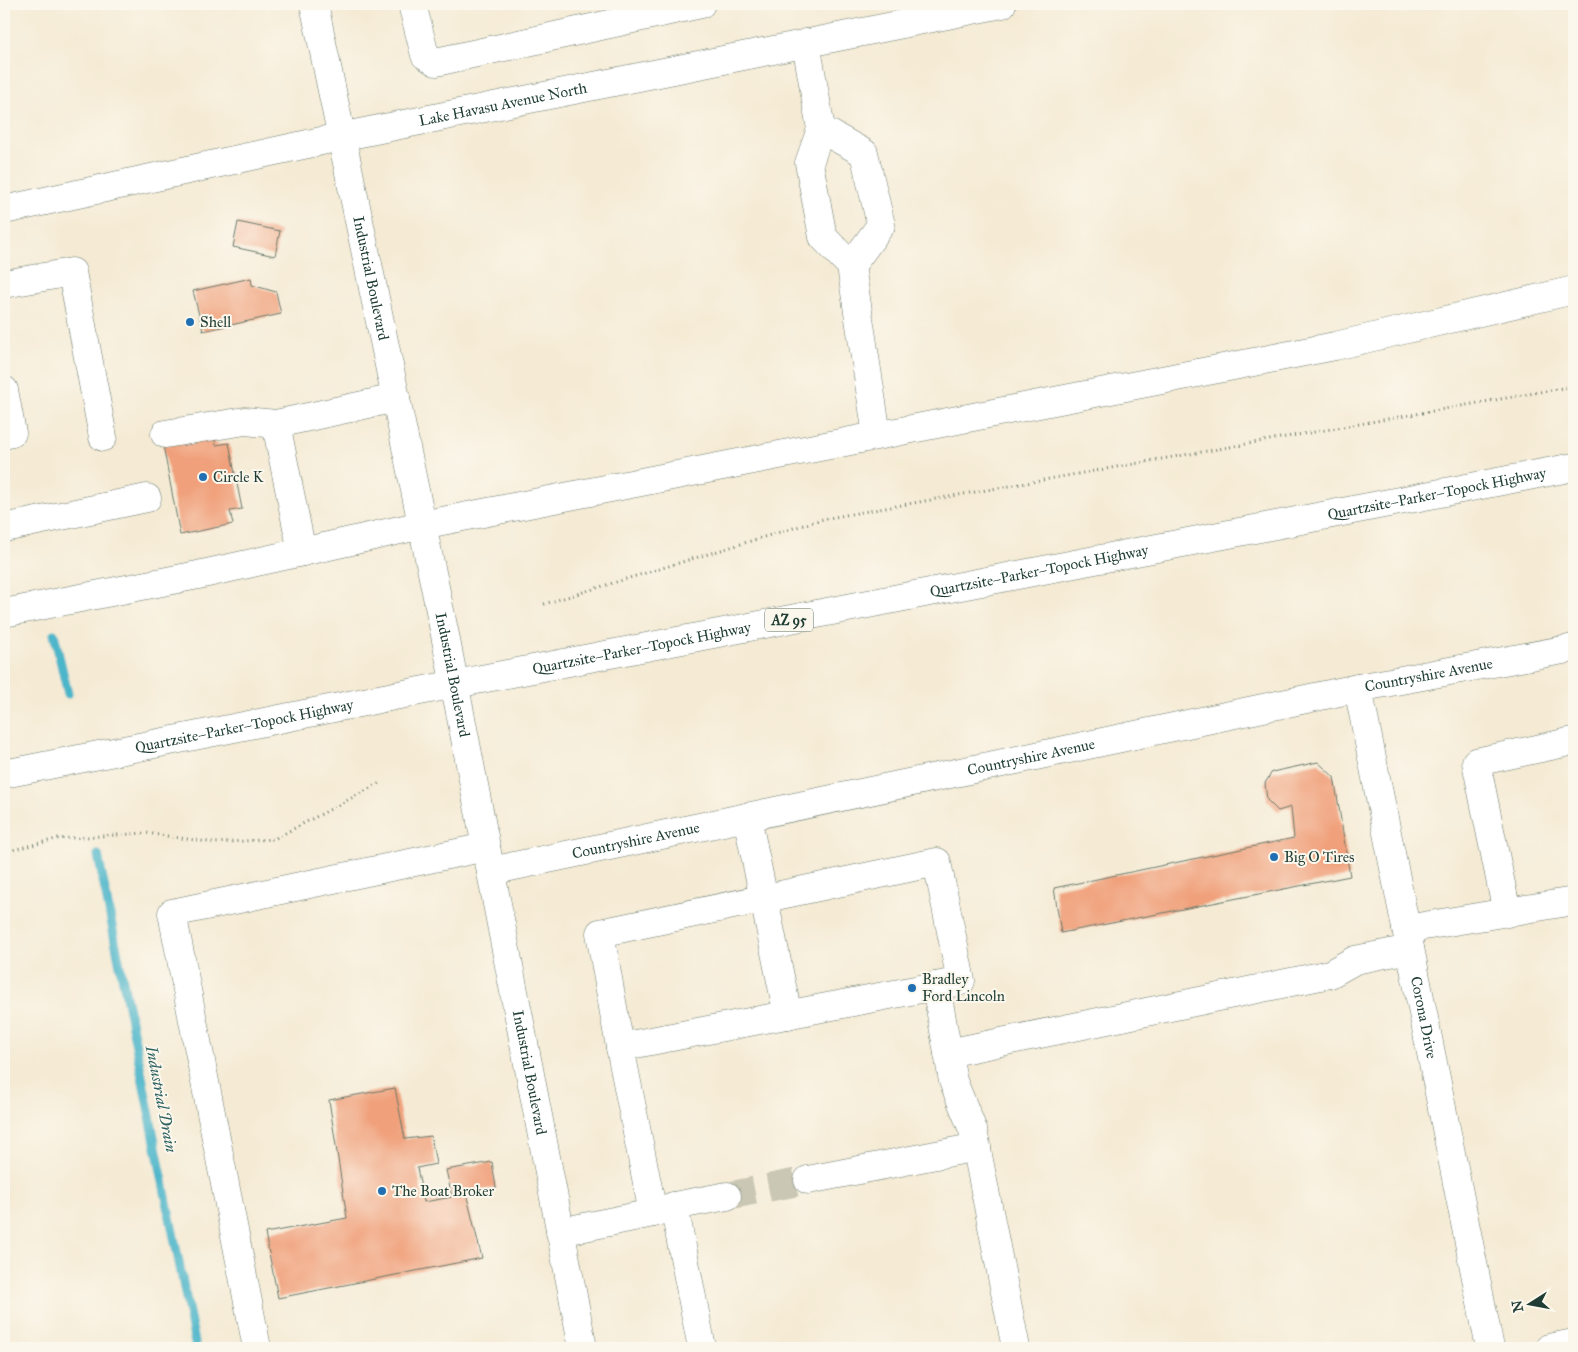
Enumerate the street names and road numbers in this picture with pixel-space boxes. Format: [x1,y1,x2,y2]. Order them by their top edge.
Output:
street label: Lake Havasu Avenue North [417,78,589,130]
street label: Industrial Boulevard [349,214,393,342]
street label: Quartzsite–Parker–Topock Highway [1326,463,1549,524]
street label: Quartzsite–Parker–Topock Highway [928,541,1151,601]
road number: AZ 95 [765,608,813,632]
street label: Industrial Boulevard [432,611,474,739]
street label: Quartzsite–Parker–Topock Highway [531,618,753,678]
street label: Countryshire Avenue [1363,654,1494,696]
street label: Quartzsite–Parker–Topock Highway [134,695,356,757]
street label: Countryshire Avenue [966,735,1097,779]
street label: Countryshire Avenue [570,818,701,863]
street label: Corona Drive [1407,975,1441,1060]
street label: Industrial Boulevard [509,1009,551,1137]

